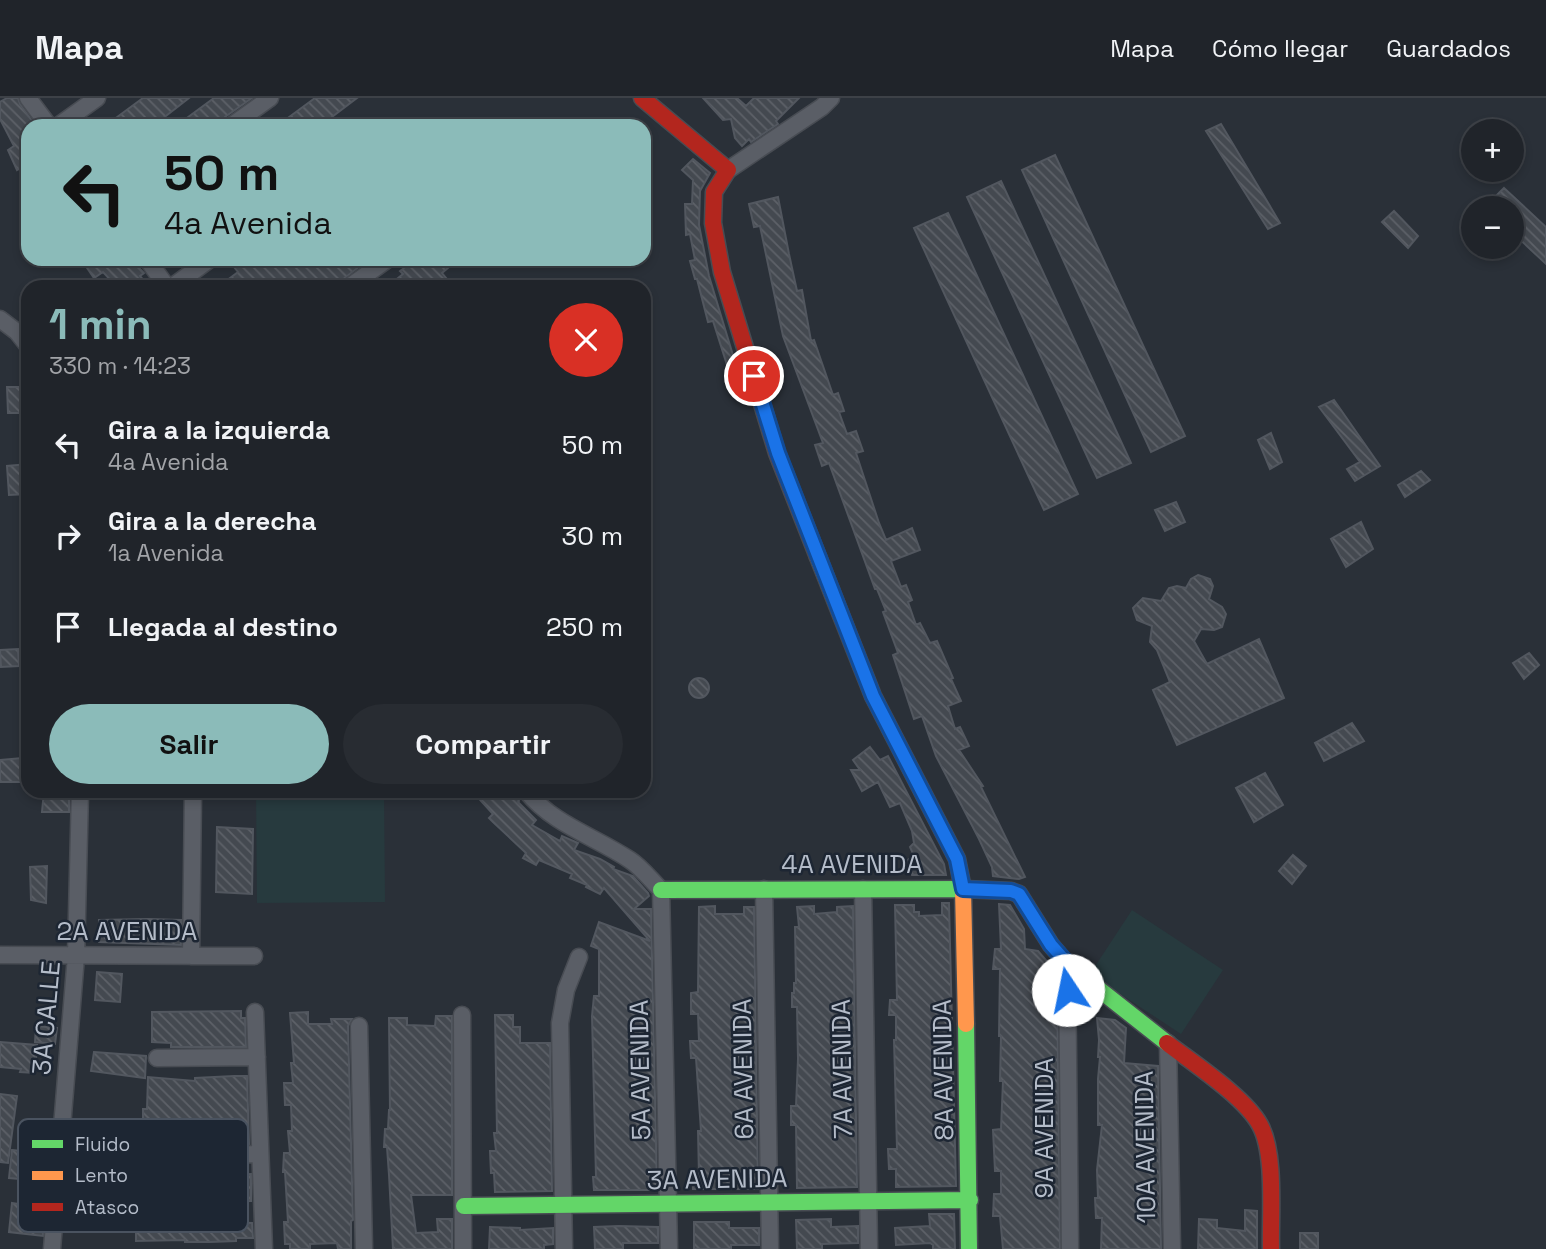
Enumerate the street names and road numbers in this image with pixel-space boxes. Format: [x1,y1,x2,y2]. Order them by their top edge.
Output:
street label: 4A AVENIDA [781,847,923,881]
street label: 2A AVENIDA [57,914,197,948]
street label: 3A CALLE [24,960,68,1076]
street label: 6A AVENIDA [725,998,761,1140]
street label: 5A AVENIDA [622,999,658,1141]
street label: 7A AVENIDA [824,999,860,1139]
street label: 8A AVENIDA [925,999,961,1141]
street label: 9A AVENIDA [1027,1057,1061,1199]
street label: 10A AVENIDA [1127,1070,1163,1224]
street label: 3A AVENIDA [646,1161,788,1197]

